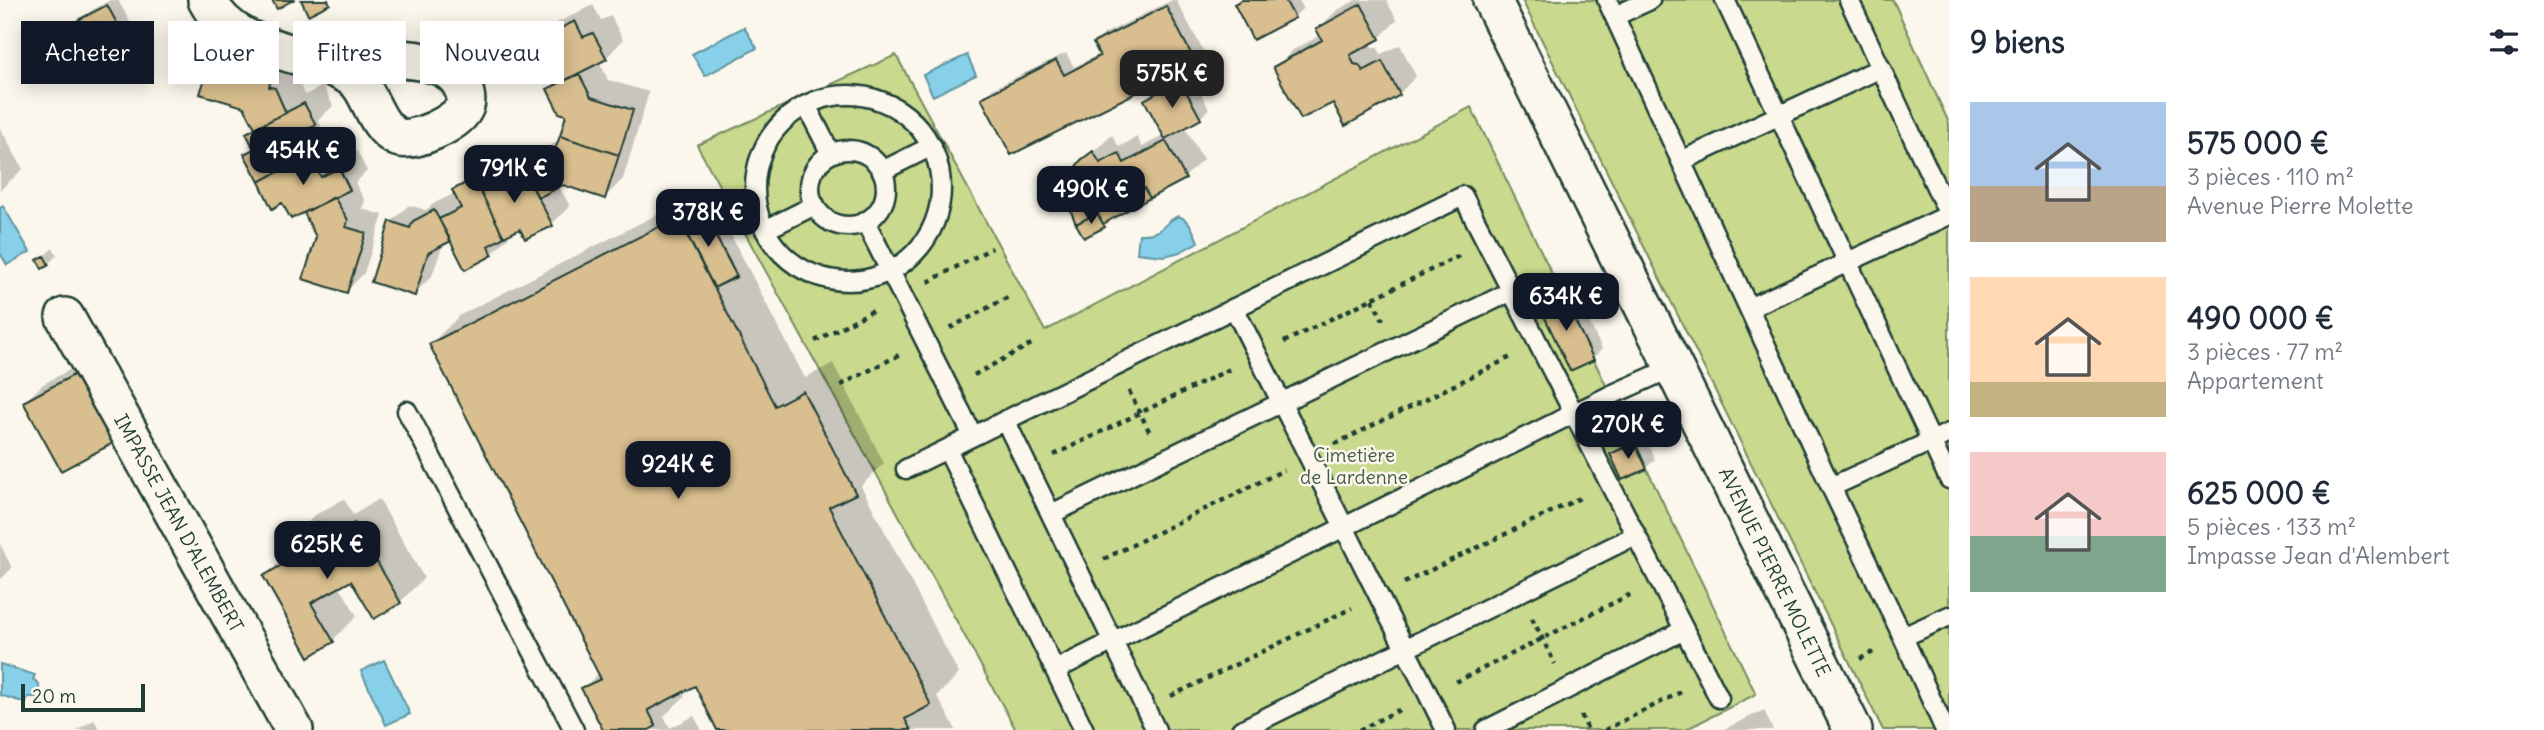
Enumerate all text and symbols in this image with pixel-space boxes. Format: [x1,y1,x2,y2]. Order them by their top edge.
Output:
chip: Acheter [21,21,154,84]
chip: Louer [168,21,279,84]
chip: Filtres [293,21,406,84]
chip: Nouveau [420,21,564,84]
text: 9 biens [1970,23,2065,61]
icon: filters [2485,23,2523,61]
pin: 575K € [1115,50,1229,110]
text: 575K € [1136,58,1208,87]
text: 575 000 € [2187,124,2329,162]
pin: 454K € [246,128,360,187]
icon: home [2026,130,2110,214]
text: 454K € [266,135,340,164]
pin: 791K € [457,146,571,205]
text: 791K € [480,153,548,182]
text: 3 pièces · 110 m² [2187,162,2354,191]
pin: 490K € [1034,166,1148,226]
text: 490K € [1053,174,1129,203]
pin: 378K € [651,190,765,249]
text: Avenue Pierre Molette [2187,191,2413,220]
text: 378K € [672,197,744,226]
pin: 634K € [1509,274,1623,333]
text: 634K € [1529,281,1603,310]
text: 490 000 € [2187,299,2334,337]
icon: home [2026,305,2110,389]
text: 3 pièces · 77 m² [2187,337,2343,366]
text: Appartement [2187,366,2324,395]
pin: 270K € [1571,402,1685,461]
text: 270K € [1591,409,1665,438]
street label: IMPASSE JEAN D'ALEMBERT [109,410,249,636]
pin: 924K € [621,442,735,501]
park label: Cimetière de Lardenne [1300,443,1408,489]
text: 924K € [641,449,715,478]
street label: AVENUE PIERRE MOLETTE [1714,463,1836,681]
text: 625 000 € [2187,474,2331,512]
icon: home [2026,480,2110,564]
text: 5 pièces · 133 m² [2187,512,2356,541]
pin: 625K € [270,522,384,581]
text: 625K € [290,529,364,558]
text: Impasse Jean d'Alembert [2187,541,2450,570]
scale bar [21,681,145,713]
text: 20 m [32,684,76,708]

